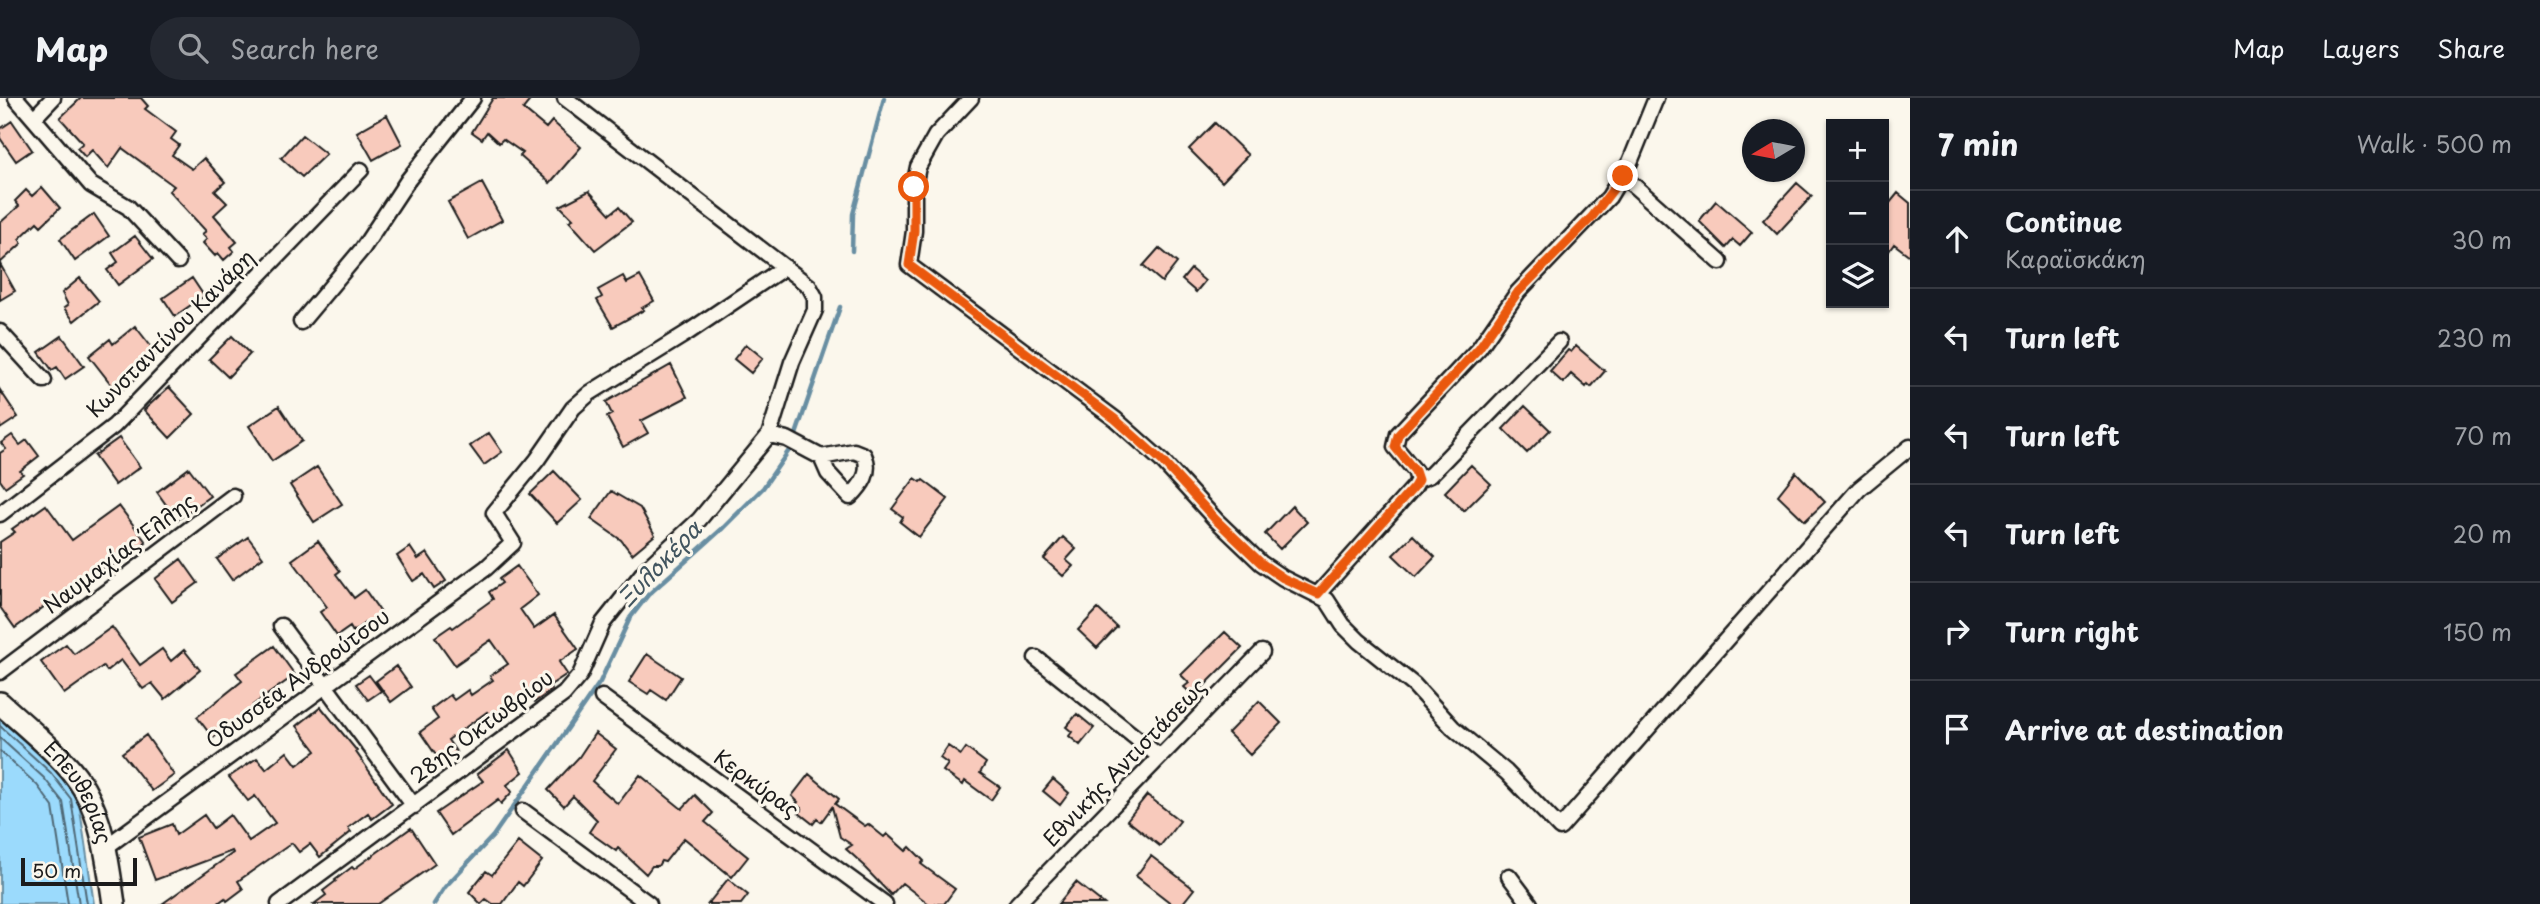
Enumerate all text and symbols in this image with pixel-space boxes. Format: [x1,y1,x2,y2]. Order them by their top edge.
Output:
search box [150,17,640,80]
text: Map [35,23,108,73]
icon: search [174,29,212,67]
text: Search here [230,29,379,68]
text: Map [2233,30,2284,66]
text: Layers [2322,30,2399,66]
text: Share [2437,30,2505,66]
north arrow [1742,119,1805,182]
map controls [1826,119,1889,308]
button: + [1826,119,1889,182]
text: 7 min [1938,121,2019,166]
text: Walk · 500 m [2357,126,2512,161]
route end [1607,160,1638,191]
route start [898,171,929,202]
button: − [1826,182,1889,245]
text: Continue [2005,202,2122,241]
icon: ahead [1938,220,1976,258]
text: 30 m [2451,222,2512,257]
street label: Κωνσταντίνου Κανάρη [78,241,261,424]
text: Καραϊσκάκη [2005,241,2146,276]
button: layers [1826,245,1889,308]
icon: left [1938,318,1976,356]
text: Turn left [2005,318,2120,357]
text: 230 m [2437,320,2512,355]
icon: left [1938,416,1976,454]
text: Turn left [2005,416,2120,455]
text: 70 m [2454,418,2512,453]
street label: Ναυμαχίας Έλλης [36,484,202,620]
water label: Ξυλοκέρα [609,511,710,614]
icon: left [1938,514,1976,552]
text: Turn left [2005,514,2120,553]
text: 20 m [2453,516,2512,551]
street label: Οδυσσέα Ανδρούτσου [198,600,396,755]
icon: right [1938,612,1976,650]
text: Turn right [2005,612,2139,651]
text: 150 m [2443,614,2512,649]
street label: 28ης Οκτωβρίου [402,661,559,790]
street label: Εθνικής Αντιστάσεως [1034,670,1213,853]
icon: arrive [1938,710,1976,748]
text: Arrive at destination [2005,710,2284,749]
street label: Ελευθερίας [37,732,122,847]
street label: Κερκύρας [708,740,807,824]
scale bar [21,855,136,887]
text: 50 m [32,856,81,884]

